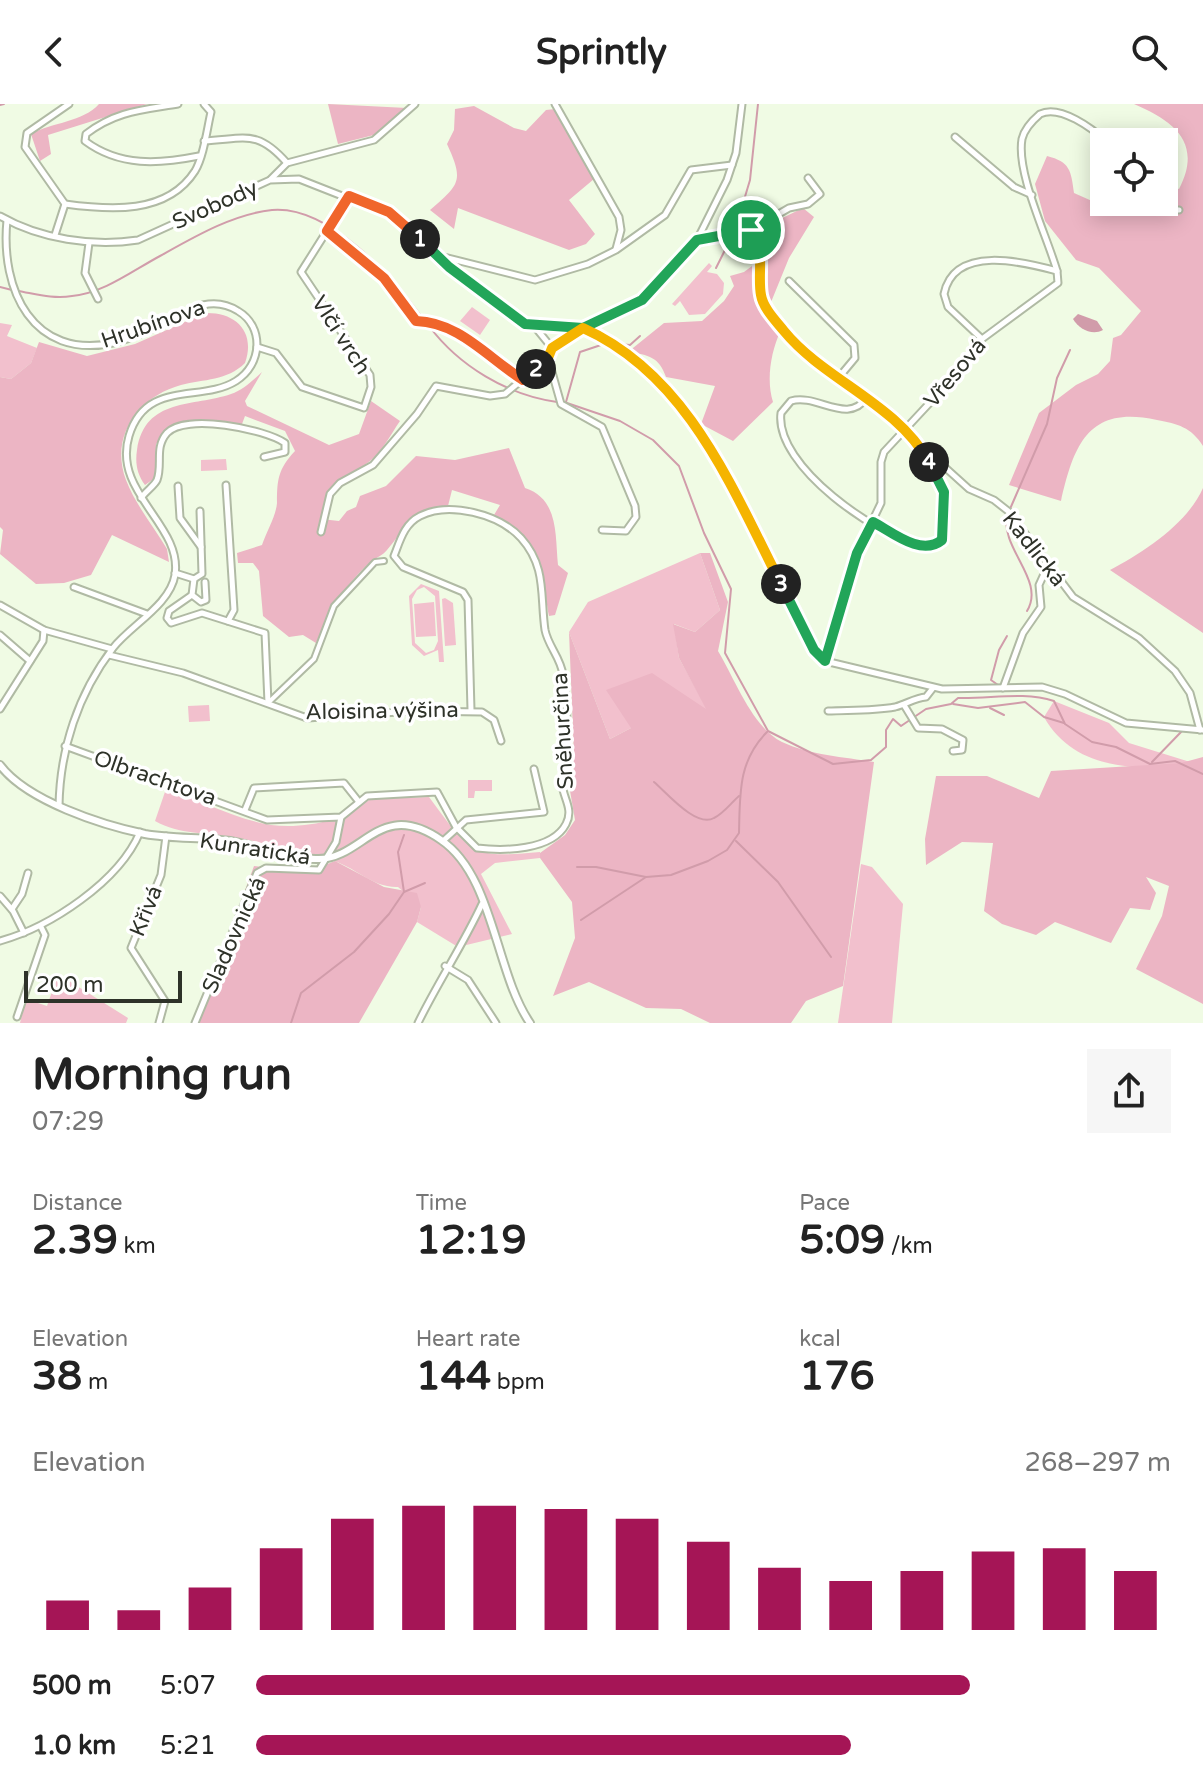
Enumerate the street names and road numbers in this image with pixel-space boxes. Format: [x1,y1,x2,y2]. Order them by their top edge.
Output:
street label: Svobody [168,175,262,235]
street label: Vlčí vrch [306,291,376,379]
street label: Hrubínova [98,294,208,354]
street label: Vřesová [919,333,991,413]
street label: Kadlická [997,506,1071,592]
street label: Sněhurčina [547,672,579,790]
street label: Aloisina výšina [305,697,459,725]
street label: Olbrachtova [90,745,220,811]
street label: Kunratická [198,827,312,871]
street label: Sladovnická [197,873,271,997]
street label: Křivá [124,882,168,940]

